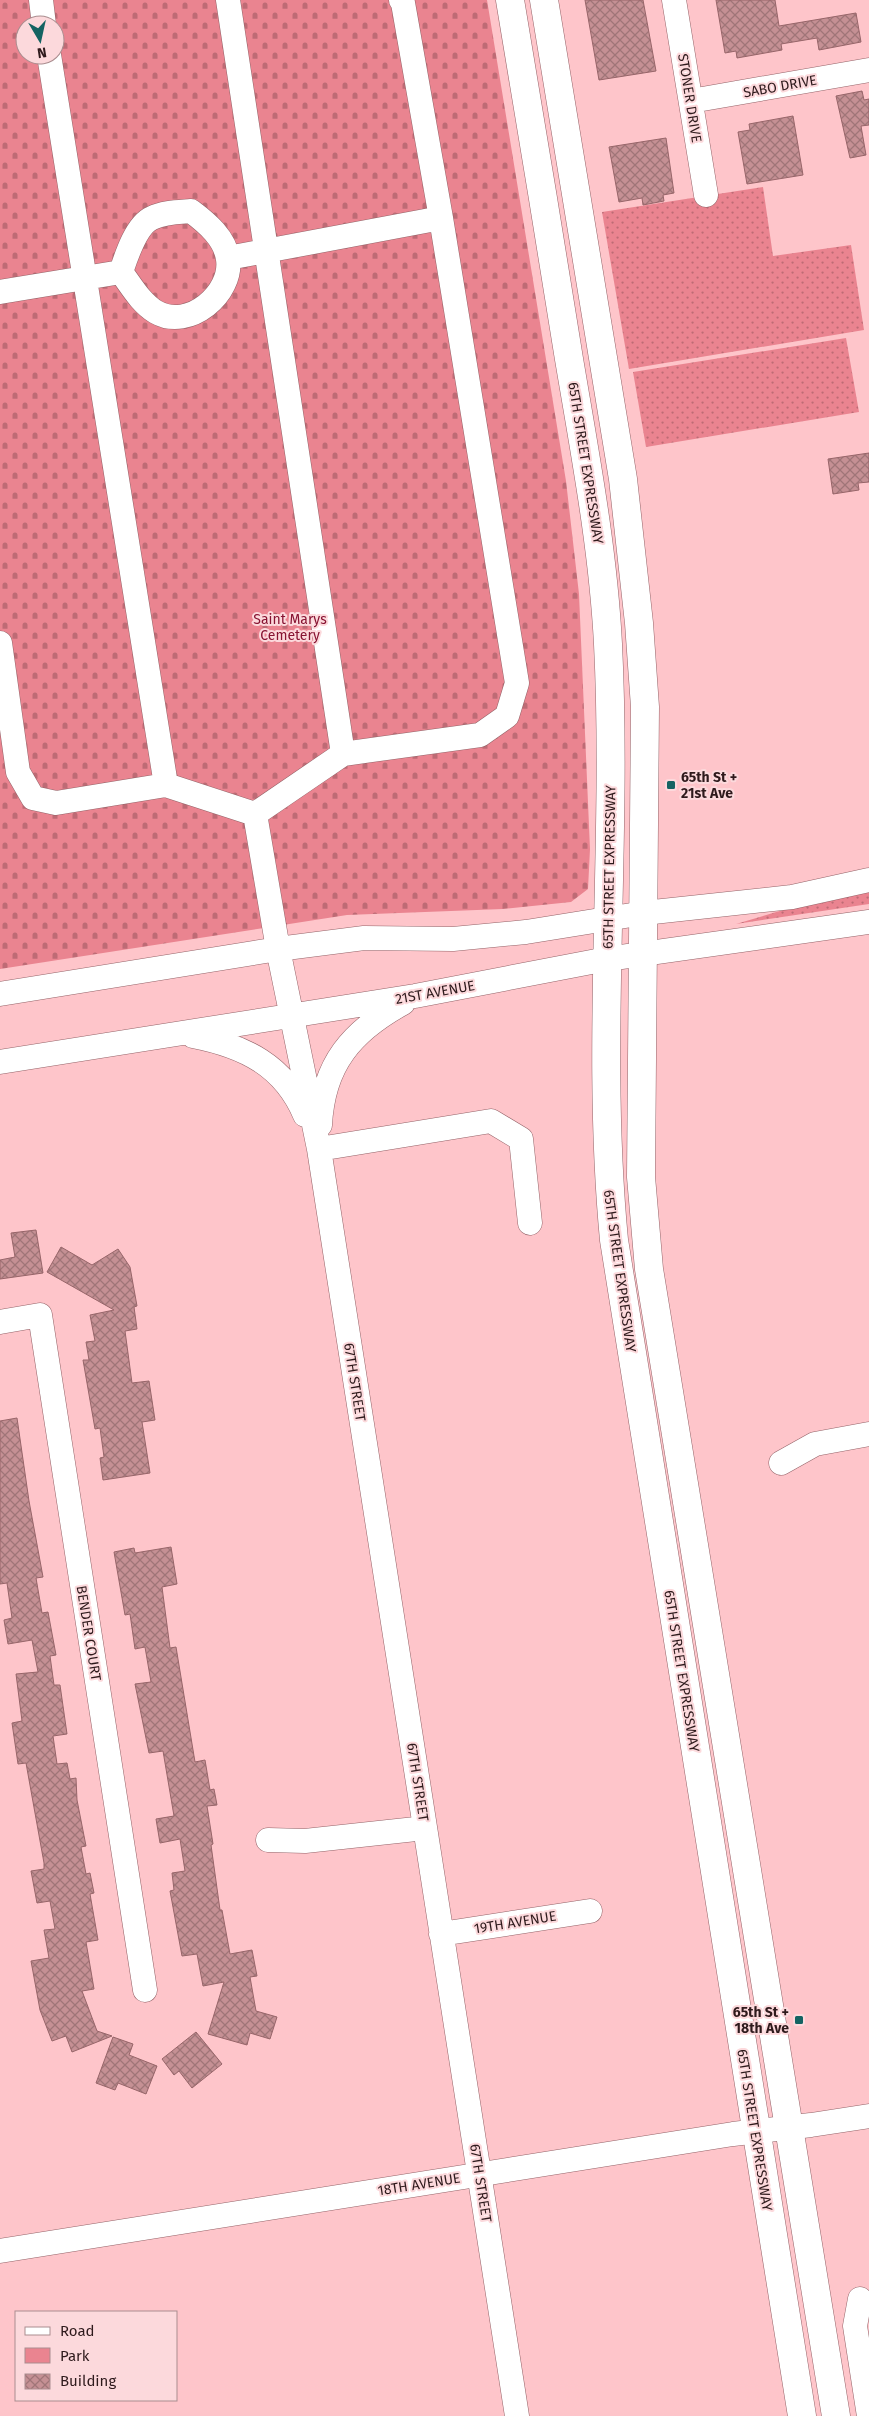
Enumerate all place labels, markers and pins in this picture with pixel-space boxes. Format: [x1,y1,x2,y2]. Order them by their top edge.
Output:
place label: 65th St + 21st Ave [681,769,737,802]
marker: 65th St + 21st Ave [665,779,677,791]
place label: 65th St + 18th Ave [733,2004,789,2037]
marker: 65th St + 18th Ave [793,2014,805,2026]

